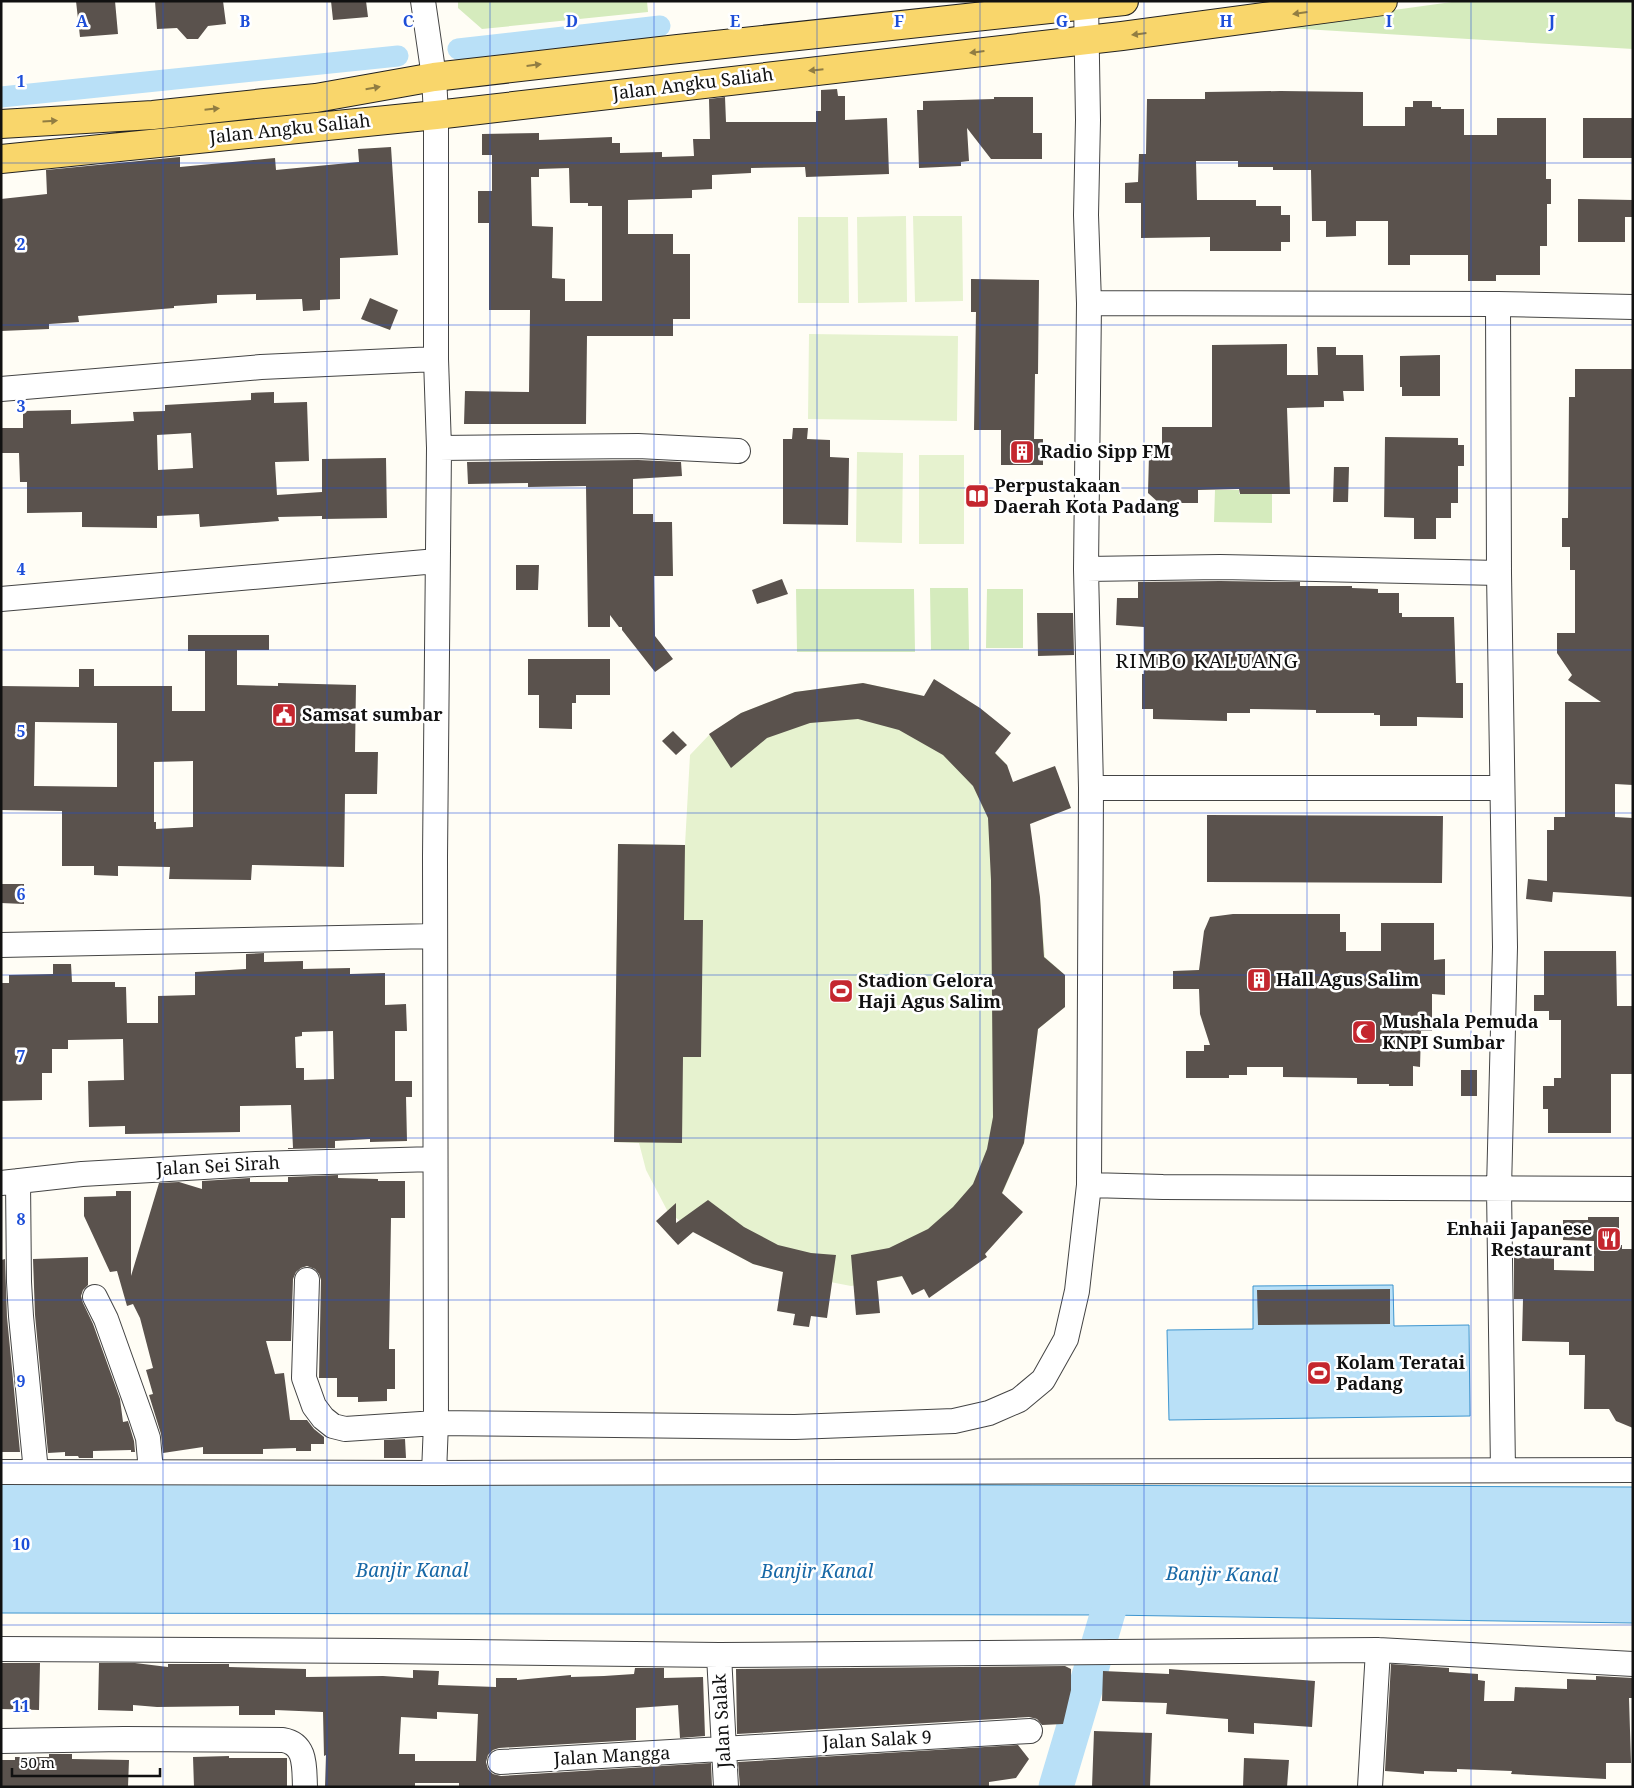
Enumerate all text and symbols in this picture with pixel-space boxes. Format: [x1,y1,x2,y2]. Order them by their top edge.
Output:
one-way arrow [1292,9,1308,17]
text: A [76,10,89,32]
text: B [240,10,251,32]
text: C [403,10,414,32]
text: D [566,10,578,32]
text: E [730,10,740,32]
text: F [894,10,904,32]
text: G [1056,10,1068,32]
text: H [1219,10,1233,32]
text: I [1386,10,1392,32]
text: J [1548,10,1556,32]
one-way arrow [1131,30,1147,38]
one-way arrow [969,48,985,56]
one-way arrow [526,61,542,69]
street label: Jalan Angku Saliah [610,61,775,105]
one-way arrow [808,66,824,74]
text: 1 [16,70,26,92]
one-way arrow [365,83,381,91]
one-way arrow [204,105,220,113]
street label: Jalan Angku Saliah [207,108,372,149]
one-way arrow [42,117,58,125]
text: 2 [16,233,26,255]
text: 3 [16,395,26,417]
building icon: Radio Sipp FM [1009,439,1035,465]
place label: Radio Sipp FM [1040,439,1170,463]
place label: Perpustakaan Daerah Kota Padang [994,473,1180,518]
library icon: Perpustakaan Daerah Kota Padang [964,483,990,509]
text: 4 [16,558,26,580]
district label: RIMBO KALUANG [1115,647,1299,674]
public building icon: Samsat sumbar [271,702,297,728]
place label: Samsat sumbar [302,702,443,726]
text: 5 [16,720,26,742]
text: 6 [16,883,26,905]
building icon: Hall Agus Salim [1246,967,1272,993]
place label: Hall Agus Salim [1276,967,1419,991]
place label: Stadion Gelora Haji Agus Salim [858,968,1001,1013]
sports icon: Stadion Gelora Haji Agus Salim [828,978,854,1004]
place label: Mushala Pemuda KNPI Sumbar [1382,1009,1539,1054]
mosque icon: Mushala Pemuda KNPI Sumbar [1351,1019,1377,1045]
text: 7 [16,1045,26,1067]
street label: Jalan Sei Sirah [155,1150,280,1180]
text: 8 [16,1208,26,1230]
place label: Enhaii Japanese Restaurant [1446,1216,1592,1261]
restaurant icon: Enhaii Japanese Restaurant [1596,1226,1622,1252]
place label: Kolam Teratai Padang [1336,1350,1466,1395]
sports icon: Kolam Teratai Padang [1306,1360,1332,1386]
text: 9 [16,1370,26,1392]
text: 10 [12,1533,30,1555]
water label: Banjir Kanal [355,1557,468,1583]
water label: Banjir Kanal [760,1558,873,1584]
water label: Banjir Kanal [1165,1560,1279,1588]
street label: Jalan Salak [707,1673,736,1770]
text: 11 [12,1695,30,1717]
street label: Jalan Salak 9 [821,1724,932,1754]
street label: Jalan Mangga [552,1740,671,1770]
scale bar [12,1746,160,1778]
text: 50 m [20,1752,55,1772]

